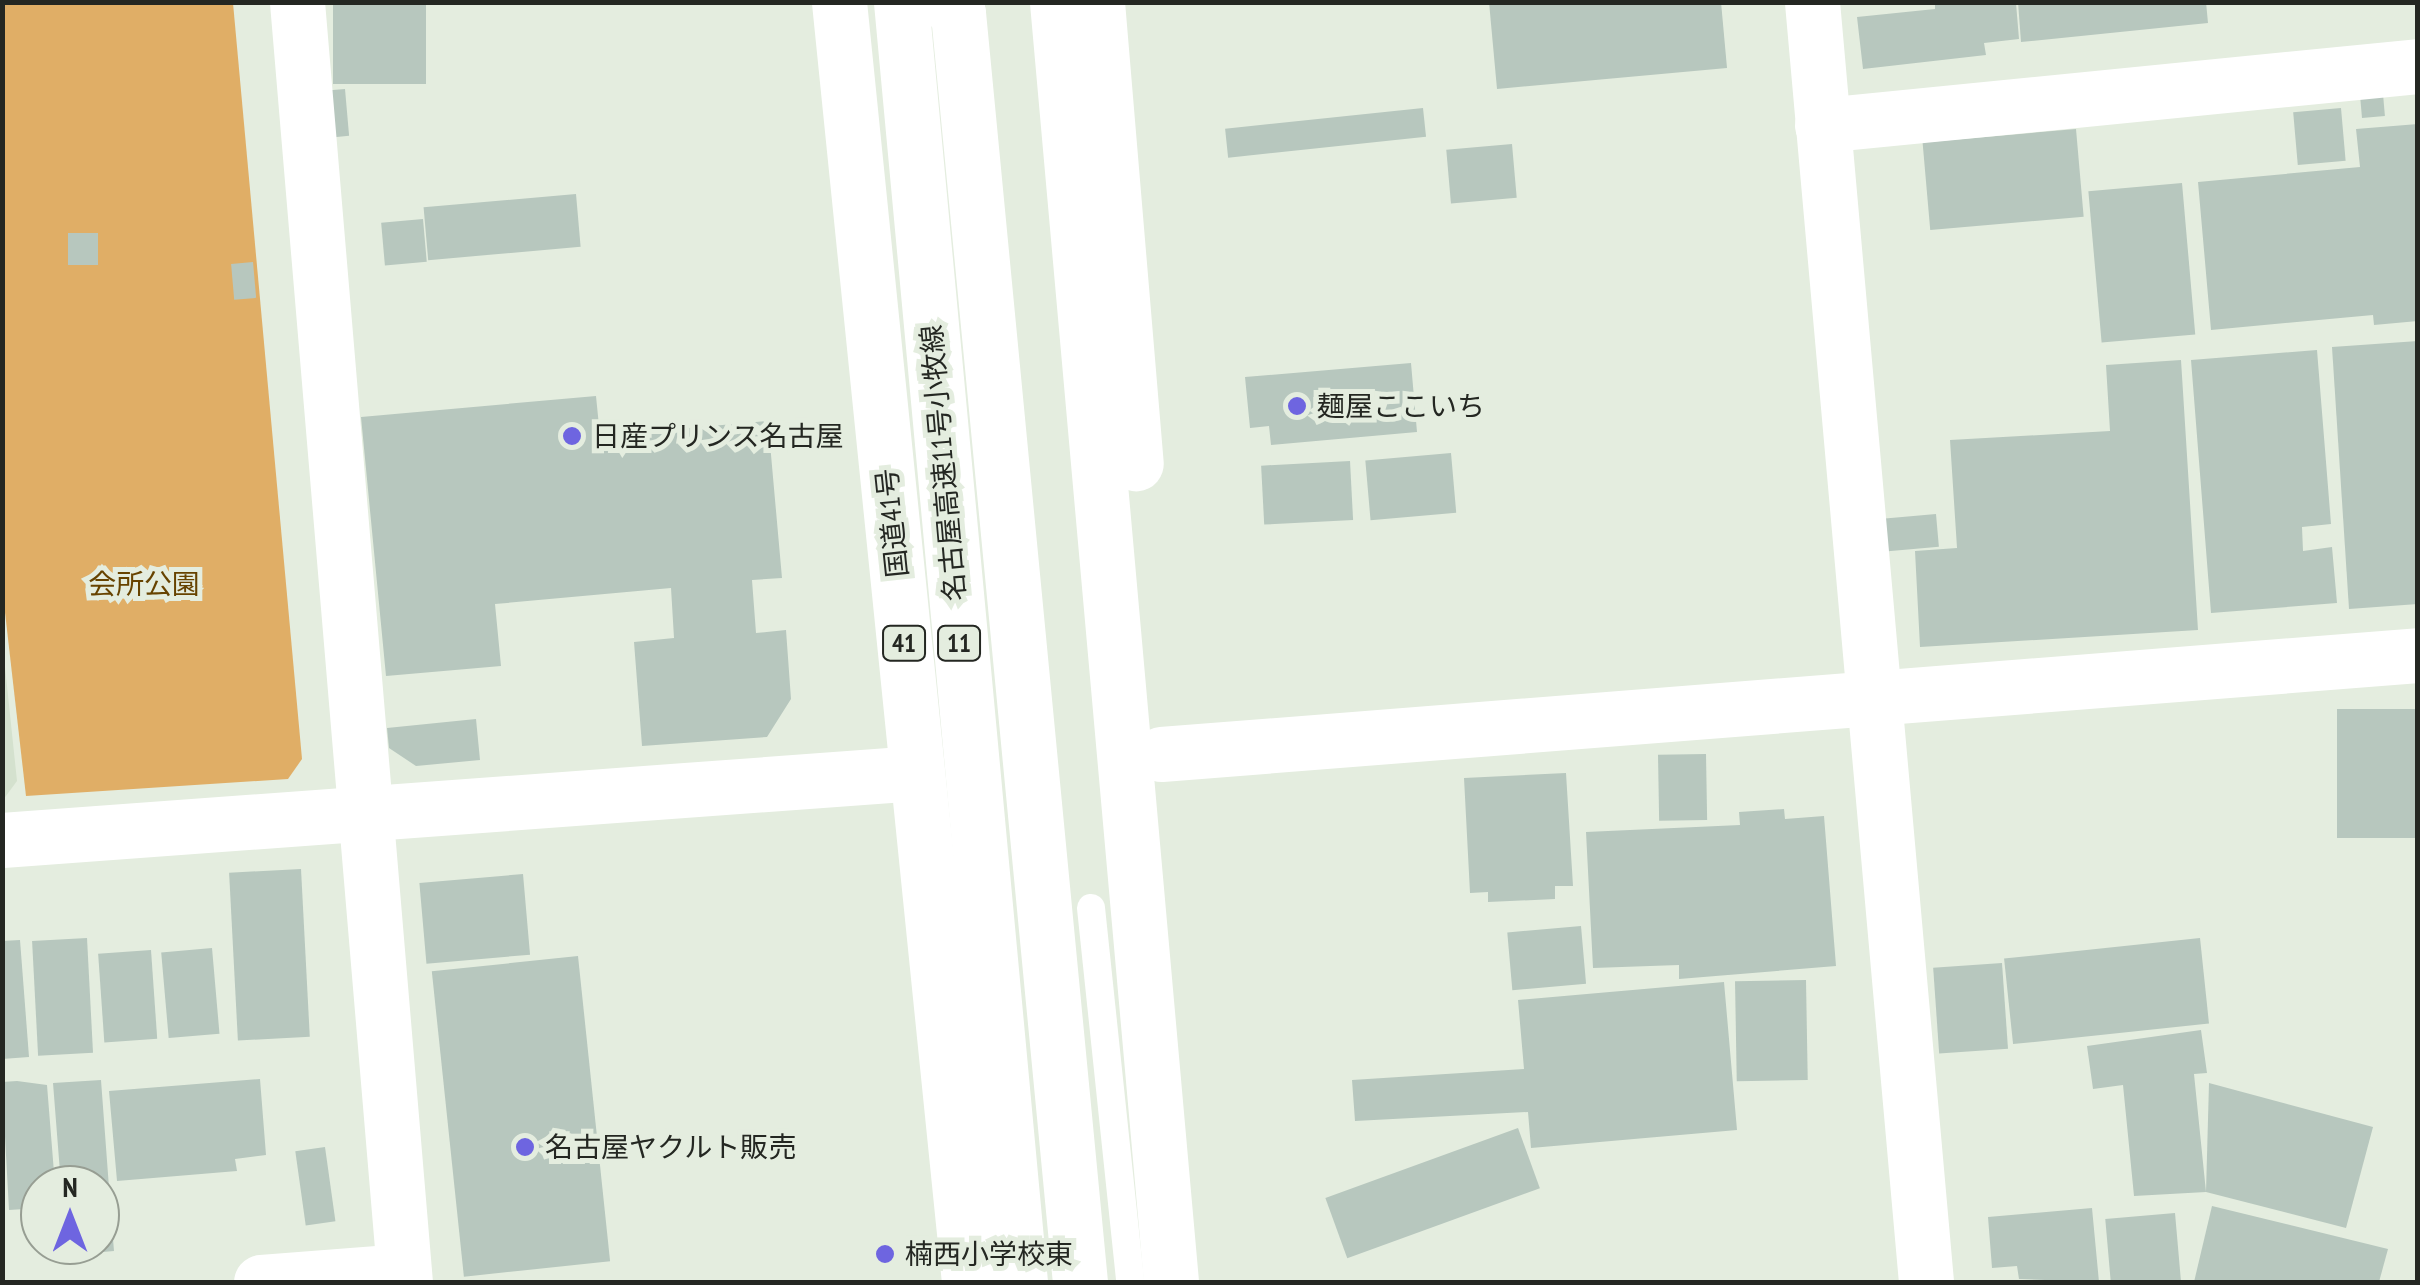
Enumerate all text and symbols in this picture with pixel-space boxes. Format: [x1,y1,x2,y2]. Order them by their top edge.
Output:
street label: 名古屋高速11号小牧線 [914,323,972,603]
place label: 麺屋ここいち [1317,389,1485,423]
marker: 麺屋ここいち [1286,395,1308,417]
place label: 日産プリンス名古屋 [592,419,844,453]
marker: 日産プリンス名古屋 [561,425,583,447]
street label: 国道41号 [870,467,914,579]
park label: 会所公園 [88,567,200,601]
road number: 41 [882,623,926,663]
road number: 11 [936,623,982,663]
place label: 名古屋ヤクルト販売 [545,1130,797,1164]
marker: 名古屋ヤクルト販売 [514,1136,536,1158]
north arrow [20,1165,120,1265]
text: N [62,1168,78,1205]
place label: 楠西小学校東 [905,1237,1073,1271]
marker: 楠西小学校東 [874,1243,896,1265]

